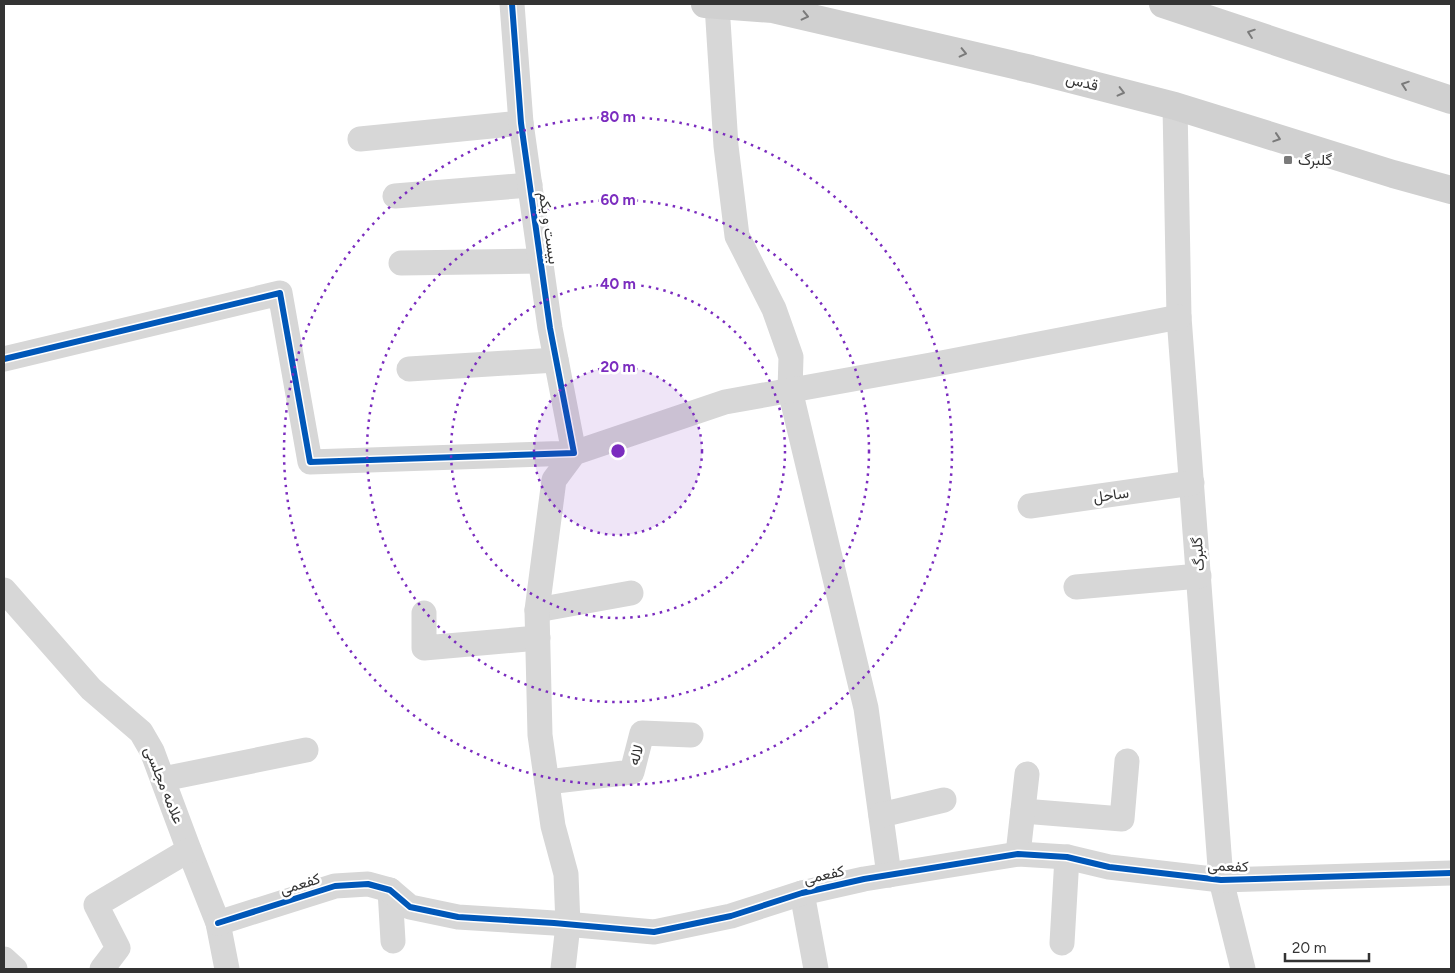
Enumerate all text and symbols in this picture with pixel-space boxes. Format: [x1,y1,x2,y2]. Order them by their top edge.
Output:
one-way arrow [800,11,809,21]
one-way arrow [1247,29,1256,39]
one-way arrow [959,47,968,58]
street label: قدس [1064,69,1100,96]
one-way arrow [1401,81,1410,91]
one-way arrow [1117,86,1126,97]
text: 80 m [600,108,636,126]
one-way arrow [1272,132,1280,142]
place label: گلبرگ [1298,151,1333,169]
marker: گلبرگ [1282,154,1294,166]
street label: بیست و یکم [534,191,563,265]
text: 60 m [600,191,636,209]
text: 40 m [600,275,636,293]
text: 20 m [600,358,636,376]
centre of rings [609,442,627,460]
street label: ساحل [1092,484,1130,506]
street label: گلبرگ [1188,536,1208,572]
street label: لاله [624,743,648,767]
street label: علامه مجلسی [139,744,188,827]
street label: کفعمی [1207,856,1249,877]
street label: کفعمی [802,862,847,889]
street label: کفعمی [278,869,323,900]
scale bar [1285,930,1369,962]
text: 20 m [1292,939,1326,957]

